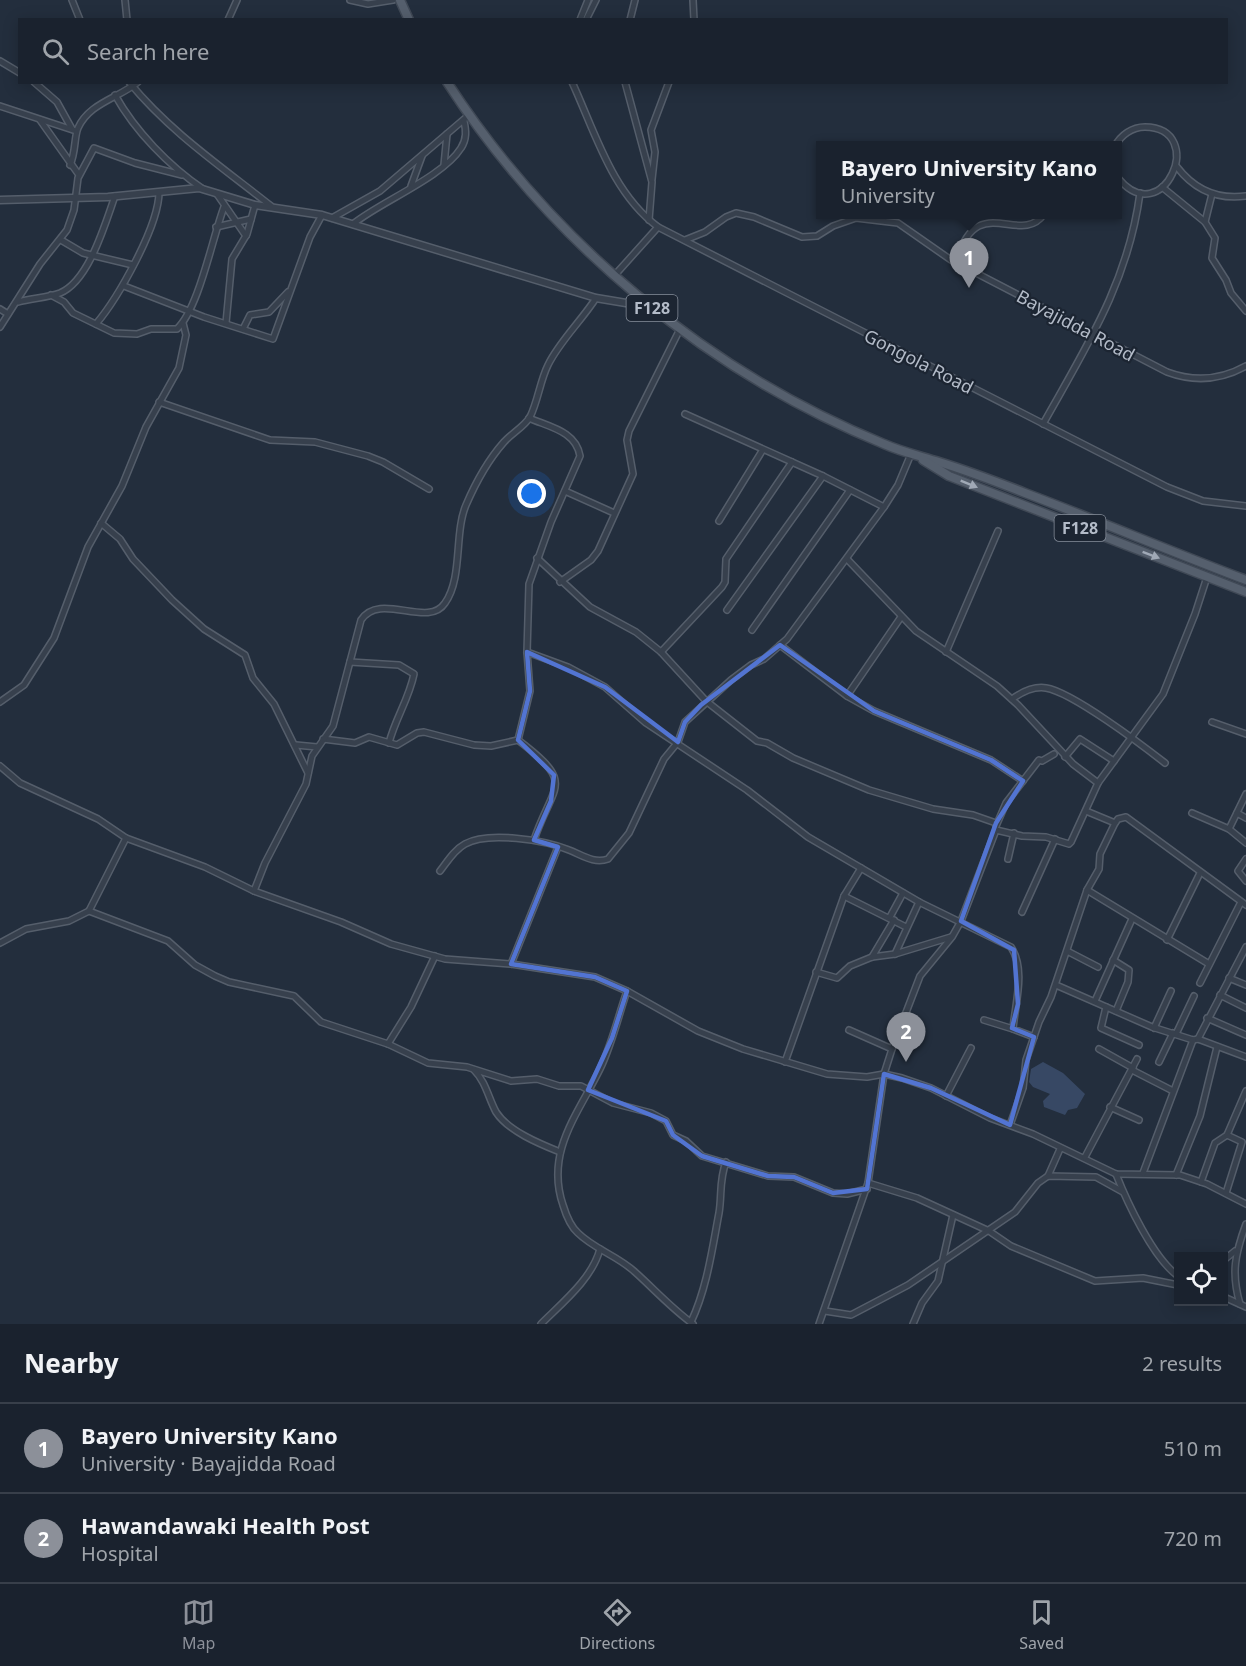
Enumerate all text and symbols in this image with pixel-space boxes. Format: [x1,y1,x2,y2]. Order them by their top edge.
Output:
search box [18,18,1228,84]
icon: search [39,35,72,68]
text: Search here [87,36,209,66]
popup [816,141,1122,219]
text: Bayero University Kano [841,152,1097,182]
text: University [841,182,935,209]
pin: 1 [950,238,988,288]
street label: Bayajidda Road [1013,284,1139,366]
road number: F128 [626,295,678,321]
street label: Gongola Road [860,323,978,399]
your location [517,479,546,508]
one-way arrow [961,479,979,489]
road number: F128 [1054,515,1106,541]
one-way arrow [1142,551,1160,560]
pin: 2 [886,1012,926,1062]
map controls [1174,1252,1228,1306]
button: locate [1174,1252,1228,1306]
text: Nearby [24,1345,119,1381]
text: 2 results [1142,1350,1222,1377]
text: Bayero University Kano [81,1420,338,1450]
text: 1 [38,1435,49,1462]
text: 510 m [1164,1435,1222,1462]
text: University · Bayajidda Road [81,1450,336,1477]
text: Hawandawaki Health Post [81,1510,370,1540]
text: 2 [38,1525,49,1552]
text: 720 m [1164,1525,1222,1552]
text: Hospital [81,1540,159,1567]
tab: Map [182,1596,215,1654]
tab: Directions [579,1596,655,1654]
tab: Saved [1019,1596,1064,1654]

